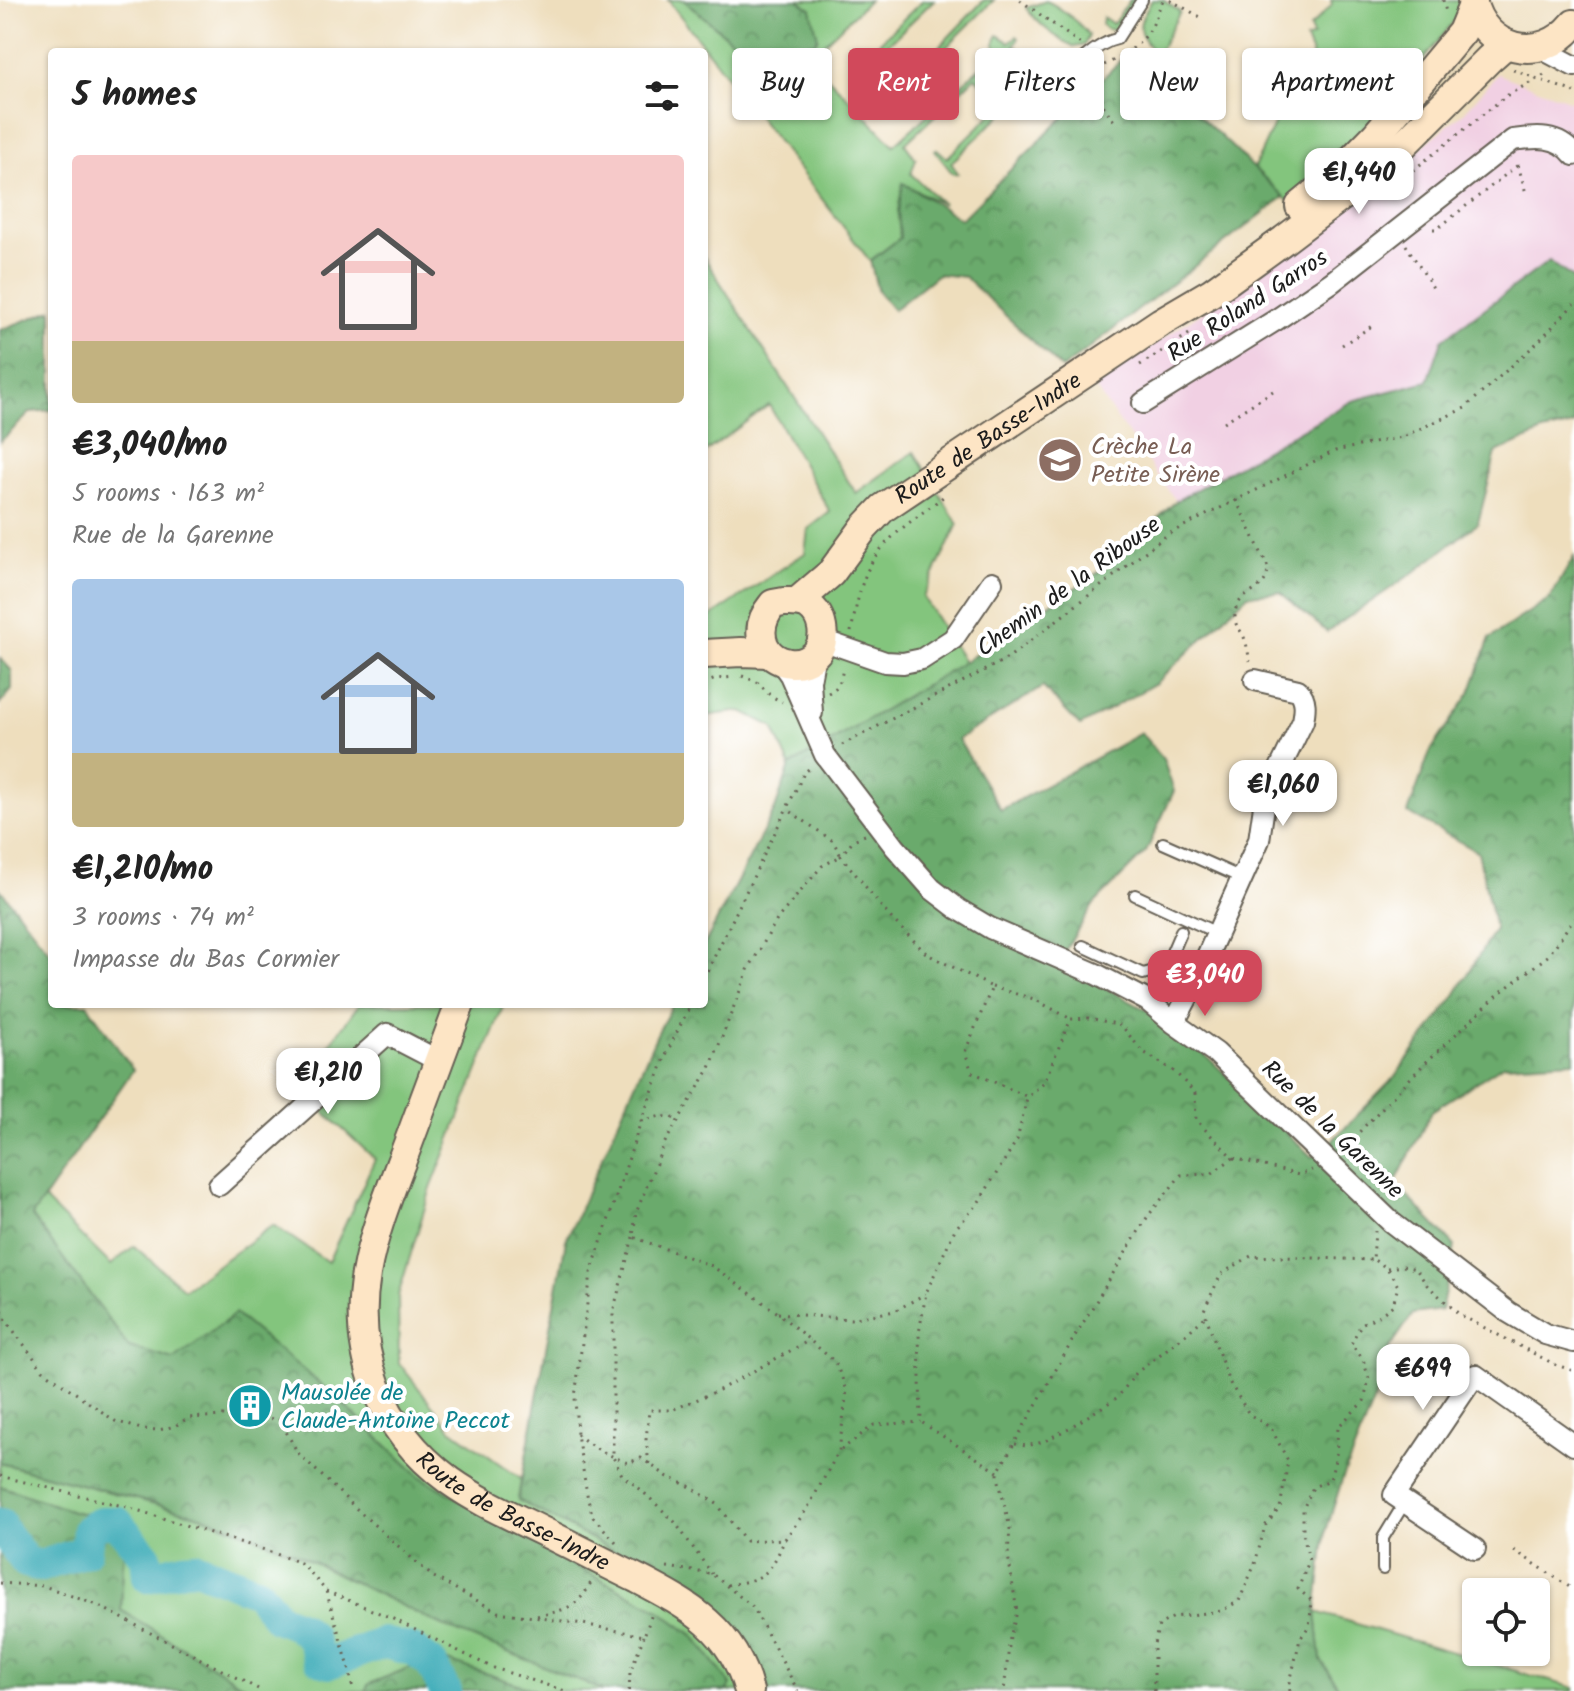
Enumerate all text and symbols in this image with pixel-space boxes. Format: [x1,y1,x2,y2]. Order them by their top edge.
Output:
chip: Buy [732,48,832,120]
chip: Rent [848,48,959,120]
chip: Filters [975,48,1104,120]
chip: New [1120,48,1226,120]
chip: Apartment [1242,48,1423,120]
text: 5 homes [72,69,197,123]
icon: filters [640,74,684,118]
pin: €1,440 [1294,148,1424,216]
text: €1,440 [1323,153,1395,195]
icon: home [306,207,450,351]
street label: Rue Roland Garros [1159,239,1336,373]
street label: Route de Basse-Indre [887,362,1090,516]
text: €3,040/mo [72,419,227,473]
place label: Crèche La Petite Sirène [1091,428,1220,495]
school or university icon: Crèche La Petite Sirène [1036,436,1084,484]
text: 5 rooms · 163 m² [72,473,264,515]
street label: Chemin de la Ribouse [968,507,1170,668]
text: Rue de la Garenne [72,515,274,557]
icon: home [306,631,450,775]
pin: €1,060 [1218,760,1348,828]
text: €1,060 [1247,765,1319,807]
text: €1,210/mo [72,843,213,897]
text: 3 rooms · 74 m² [72,897,254,939]
text: Impasse du Bas Cormier [72,939,339,981]
pin: €3,040 [1140,950,1270,1018]
text: €3,040 [1166,955,1244,997]
pin: €1,210 [263,1048,393,1116]
street label: Rue de la Garenne [1251,1051,1413,1209]
text: €1,210 [294,1053,362,1095]
pin: €699 [1376,1344,1470,1412]
text: €699 [1395,1349,1451,1391]
place label: Mausolée de Claude-Antoine Peccot [281,1374,510,1441]
building icon: Mausolée de Claude-Antoine Peccot [226,1382,274,1430]
street label: Route de Basse-Indre [406,1442,617,1583]
map controls [1462,1578,1550,1666]
button: locate [1462,1578,1550,1666]

